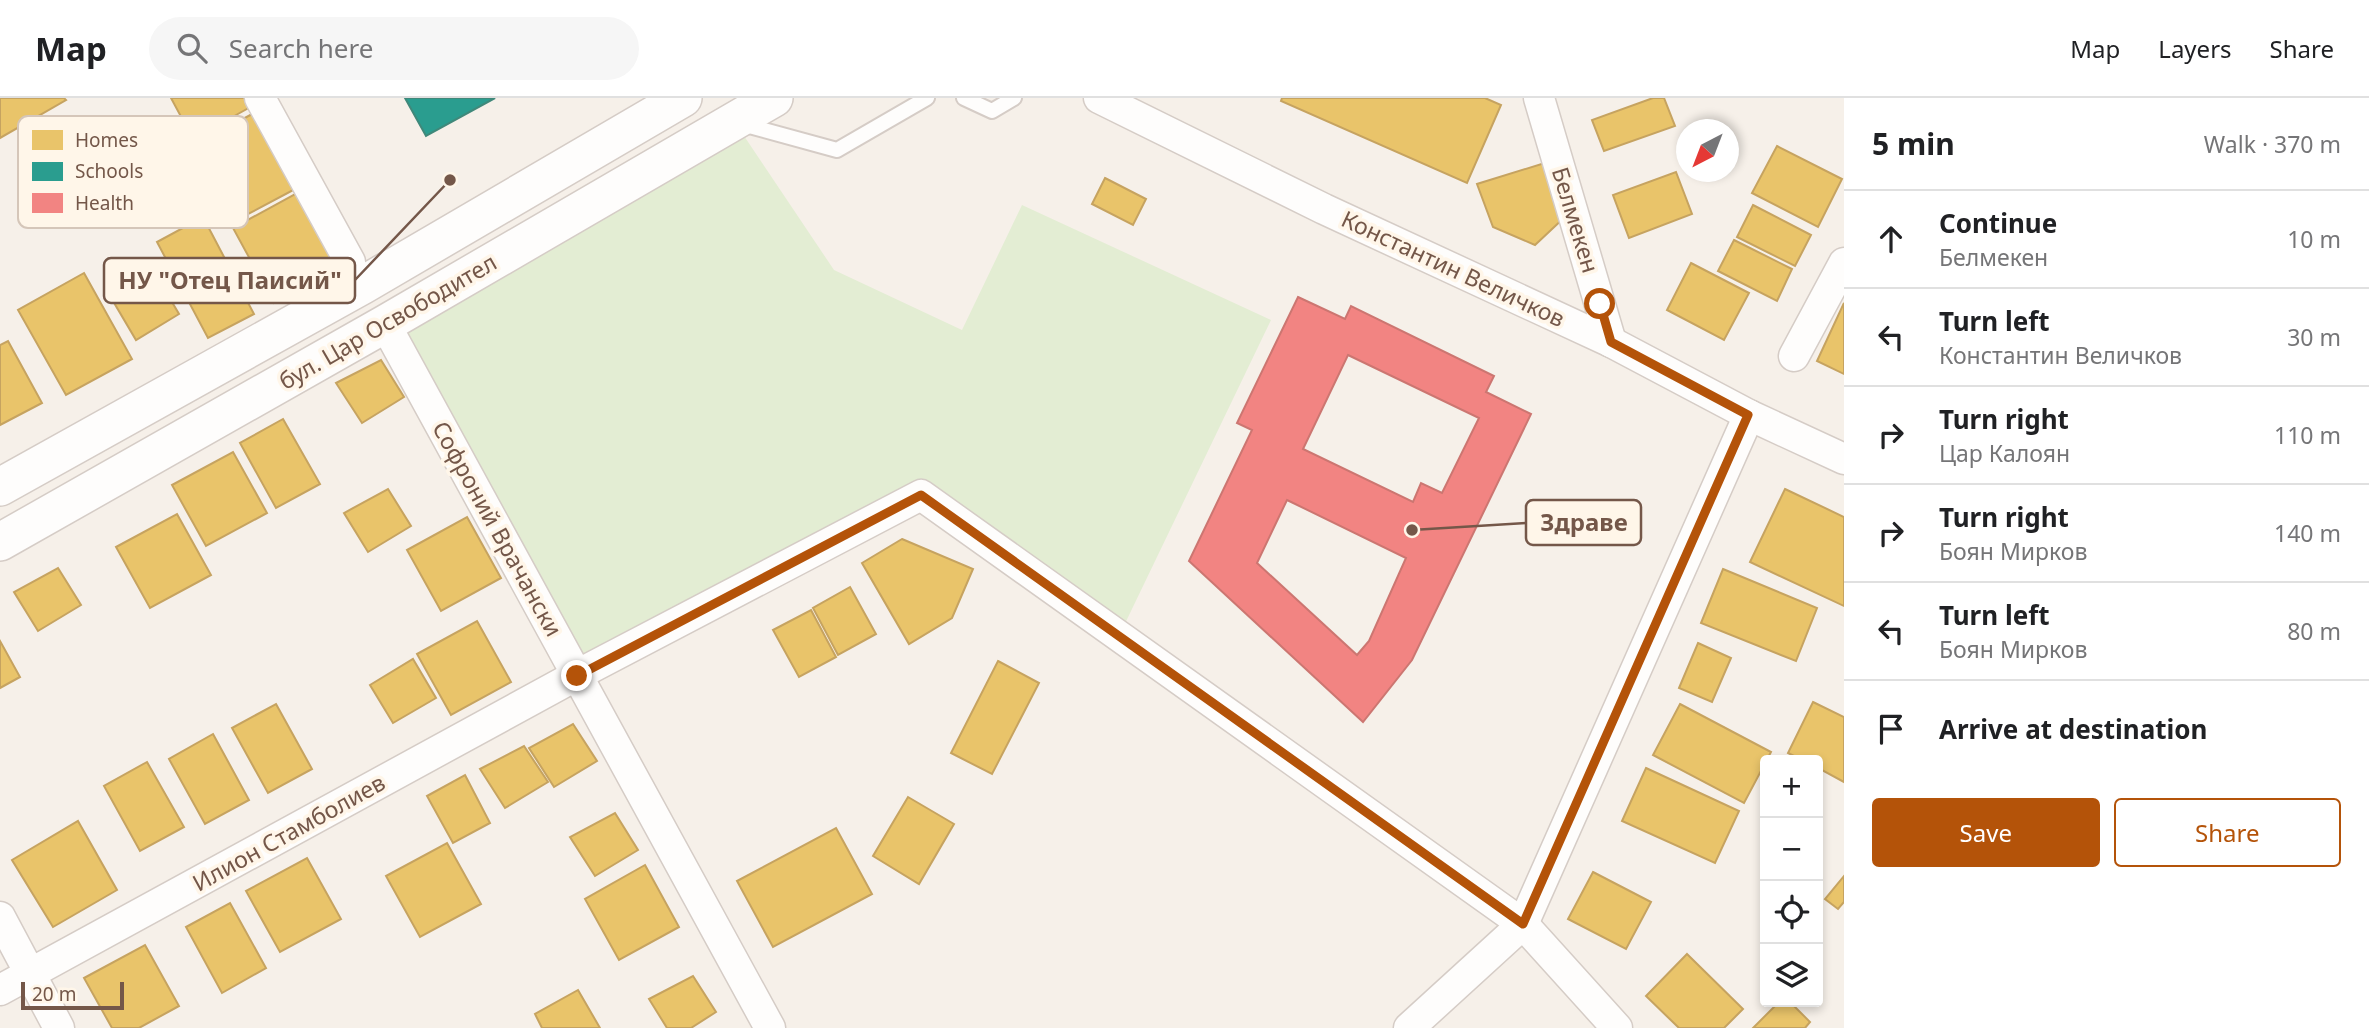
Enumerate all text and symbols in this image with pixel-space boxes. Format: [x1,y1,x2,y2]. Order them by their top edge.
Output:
search box [149,17,639,80]
text: Map [35,26,107,71]
icon: search [173,29,211,67]
text: Search here [229,30,373,66]
text: Map [2070,32,2120,65]
text: Layers [2158,32,2232,65]
text: Share [2270,32,2334,65]
legend [18,116,248,228]
north arrow [1676,119,1739,182]
text: 5 min [1872,123,1955,164]
text: Homes [75,127,138,153]
text: Walk · 370 m [2204,128,2341,160]
text: Schools [75,158,143,184]
street label: Белмекен [1545,163,1607,277]
text: Health [75,190,134,216]
street label: Константин Величков [1337,202,1570,334]
text: Continue [1939,205,2057,241]
icon: ahead [1872,220,1910,258]
text: 10 m [2287,223,2341,255]
text: Белмекен [1939,241,2048,273]
street label: бул. Цар Освободител [273,246,502,397]
callout: НУ "Отец Паисий" [104,258,355,303]
text: НУ "Отец Паисий" [118,263,342,296]
route start [1584,288,1615,319]
text: Turn left [1939,303,2050,339]
icon: left [1872,318,1910,356]
text: 30 m [2287,321,2341,353]
text: Константин Величков [1939,339,2182,371]
text: Turn right [1939,401,2069,437]
street label: Софроний Врачански [425,415,570,642]
icon: right [1872,416,1910,454]
text: 110 m [2274,419,2341,451]
text: Цар Калоян [1939,437,2070,469]
text: Turn right [1939,499,2069,535]
callout: Здраве [1526,500,1641,545]
text: Здраве [1540,505,1628,538]
icon: right [1872,514,1910,552]
text: 140 m [2274,517,2341,549]
text: Боян Мирков [1939,535,2087,567]
text: Turn left [1939,597,2050,633]
icon: left [1872,612,1910,650]
text: 80 m [2287,615,2341,647]
text: Боян Мирков [1939,633,2087,665]
route end [561,660,592,691]
icon: arrive [1872,710,1910,748]
text: Arrive at destination [1939,711,2208,747]
map controls [1760,755,1823,1007]
button: + [1760,755,1823,818]
street label: Илион Стамболиев [186,766,391,898]
button: Save [1872,798,2100,867]
button: Share [2114,798,2341,867]
button: − [1760,818,1823,881]
button: locate [1760,881,1823,944]
button: layers [1760,944,1823,1007]
scale bar [21,979,124,1011]
text: 20 m [32,981,76,1007]

